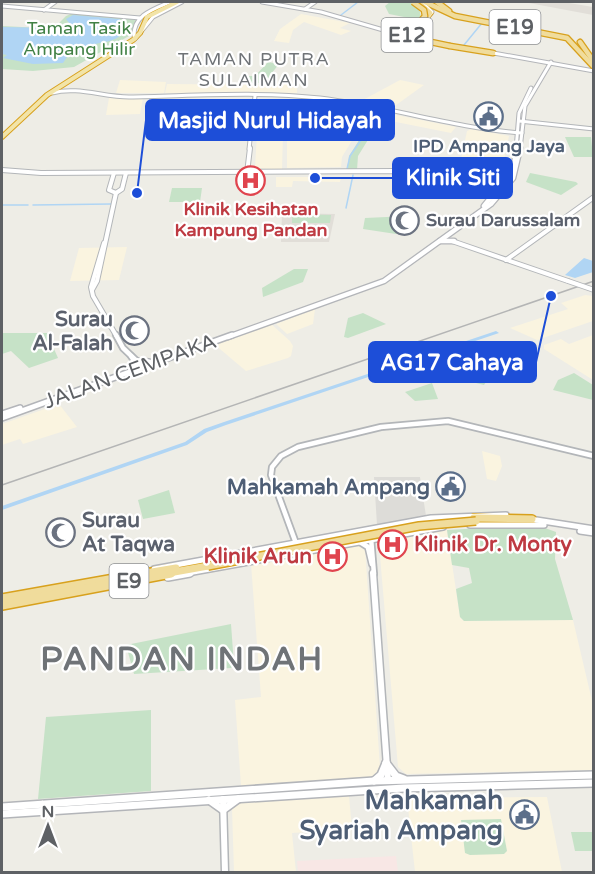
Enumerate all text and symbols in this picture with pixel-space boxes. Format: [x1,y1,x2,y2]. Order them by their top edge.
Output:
road number: E19 [490,10,540,44]
park label: Taman Tasik Ampang Hilir [23,17,135,60]
road number: E12 [382,18,432,52]
district label: TAMAN PUTRA SULAIMAN [178,48,330,91]
callout: Masjid Nurul Hidayah [146,100,394,140]
public building icon: IPD Ampang Jaya [473,101,505,133]
text: Masjid Nurul Hidayah [158,108,382,134]
place label: IPD Ampang Jaya [413,135,565,157]
callout: Klinik Siti [393,158,512,198]
hospital icon: Klinik Kesihatan Kampung Pandan [235,164,267,196]
text: Klinik Siti [406,165,501,191]
place label: Klinik Kesihatan Kampung Pandan [174,198,328,241]
mosque icon: Surau Darussalam [389,204,421,236]
place label: Surau Darussalam [426,209,580,231]
place label: Surau Al-Falah [32,307,113,356]
mosque icon: Surau Al-Falah [118,315,150,347]
street label: JALAN CEMPAKA [41,329,220,414]
callout: AG17 Cahaya [369,342,536,382]
text: AG17 Cahaya [380,350,524,376]
public building icon: Mahkamah Ampang [435,471,467,503]
place label: Mahkamah Ampang [227,475,430,500]
place label: Surau At Taqwa [82,508,175,557]
mosque icon: Surau At Taqwa [45,516,77,548]
hospital icon: Klinik Dr. Monty [377,528,409,560]
place label: Klinik Dr. Monty [414,532,573,557]
hospital icon: Klinik Arun [317,540,349,572]
place label: Klinik Arun [203,544,312,569]
road number: E9 [110,564,148,598]
district label: PANDAN INDAH [40,640,324,679]
place label: Mahkamah Syariah Ampang [299,785,503,846]
north arrow [18,796,78,856]
public building icon: Mahkamah Syariah Ampang [508,799,540,831]
text: N [42,802,54,822]

